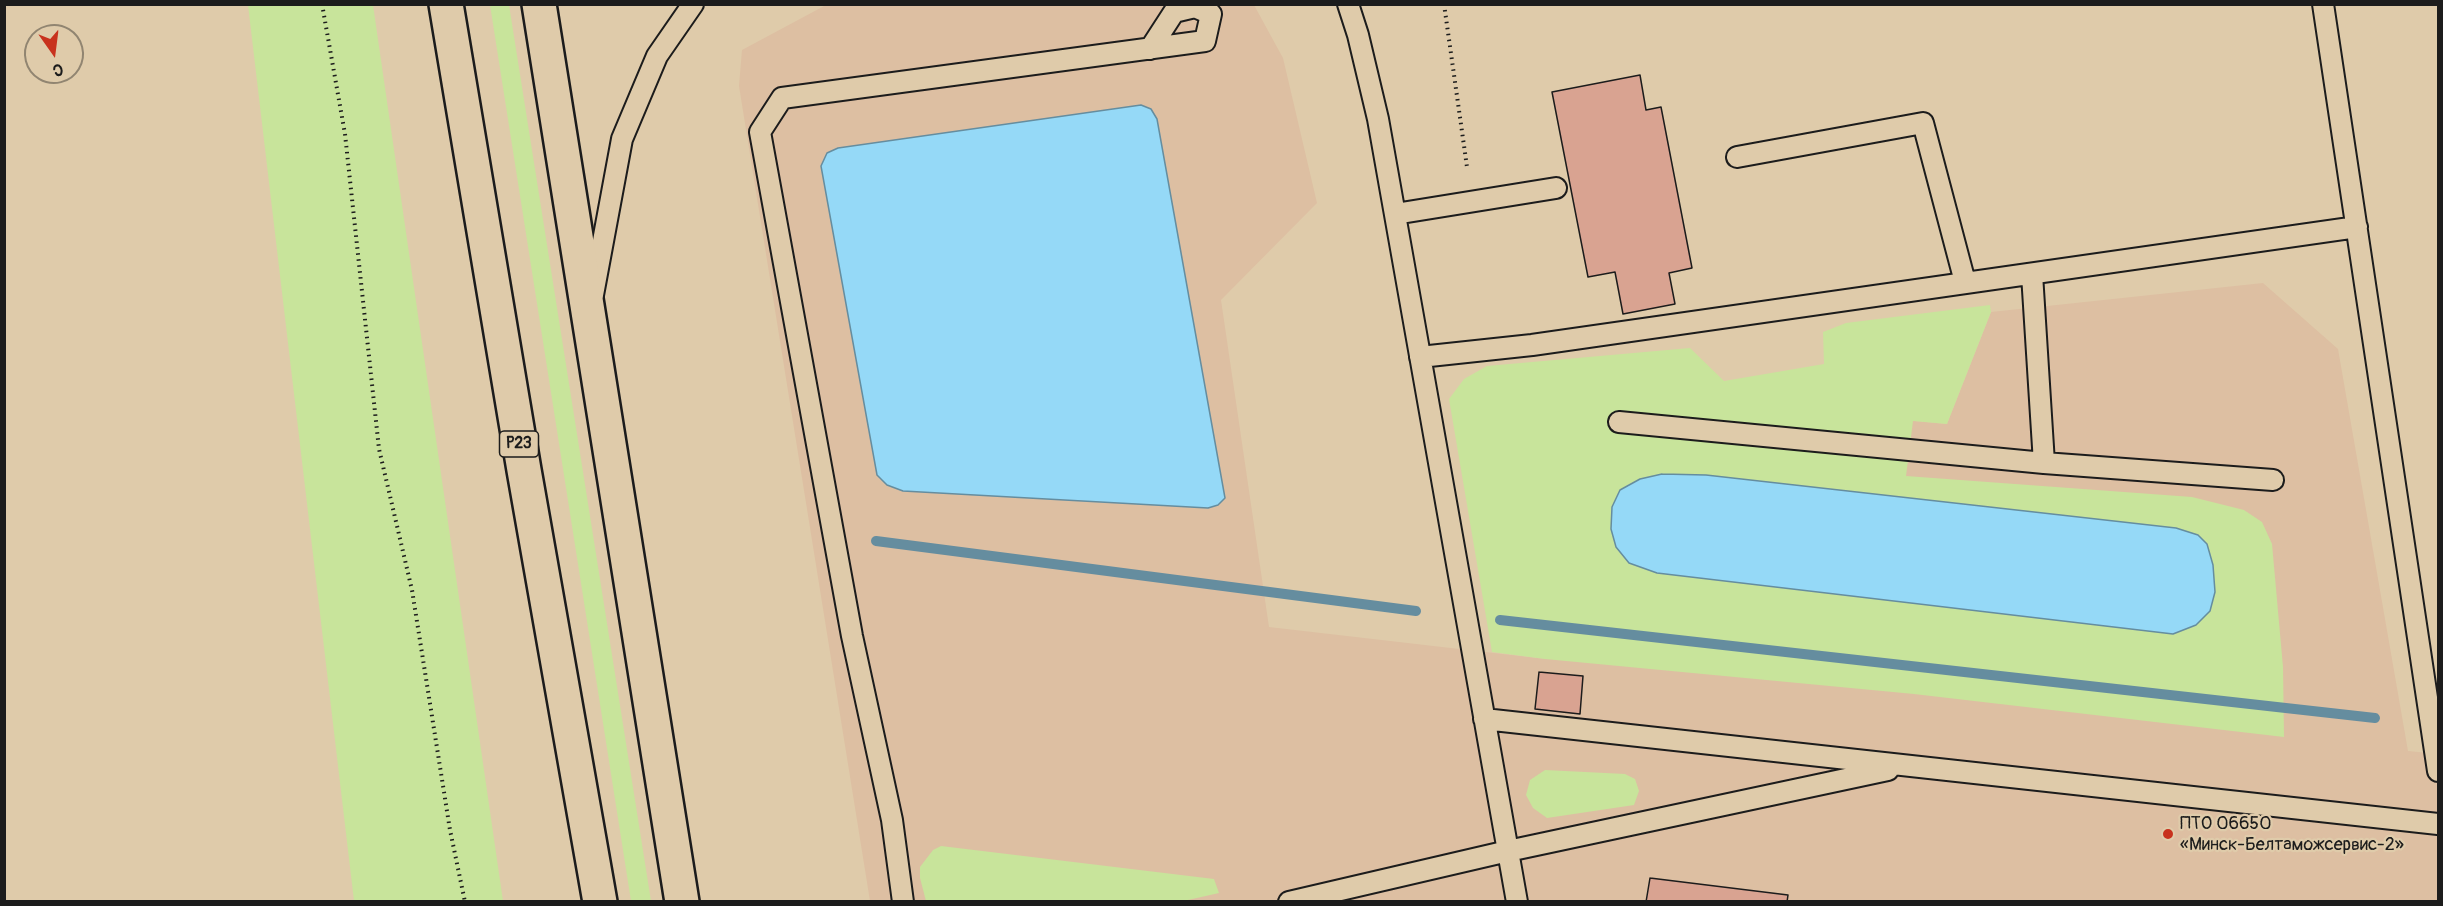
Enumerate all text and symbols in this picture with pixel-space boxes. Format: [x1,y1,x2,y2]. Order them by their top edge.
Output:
north arrow [24,24,84,84]
text: С [51,59,65,80]
road number: Р23 [500,431,538,457]
place label: ПТО 06650 «Минск-Белтаможсервис-2» [2180,813,2404,856]
marker: ПТО 06650 «Минск-Белтаможсервис-2» [2161,827,2175,841]

